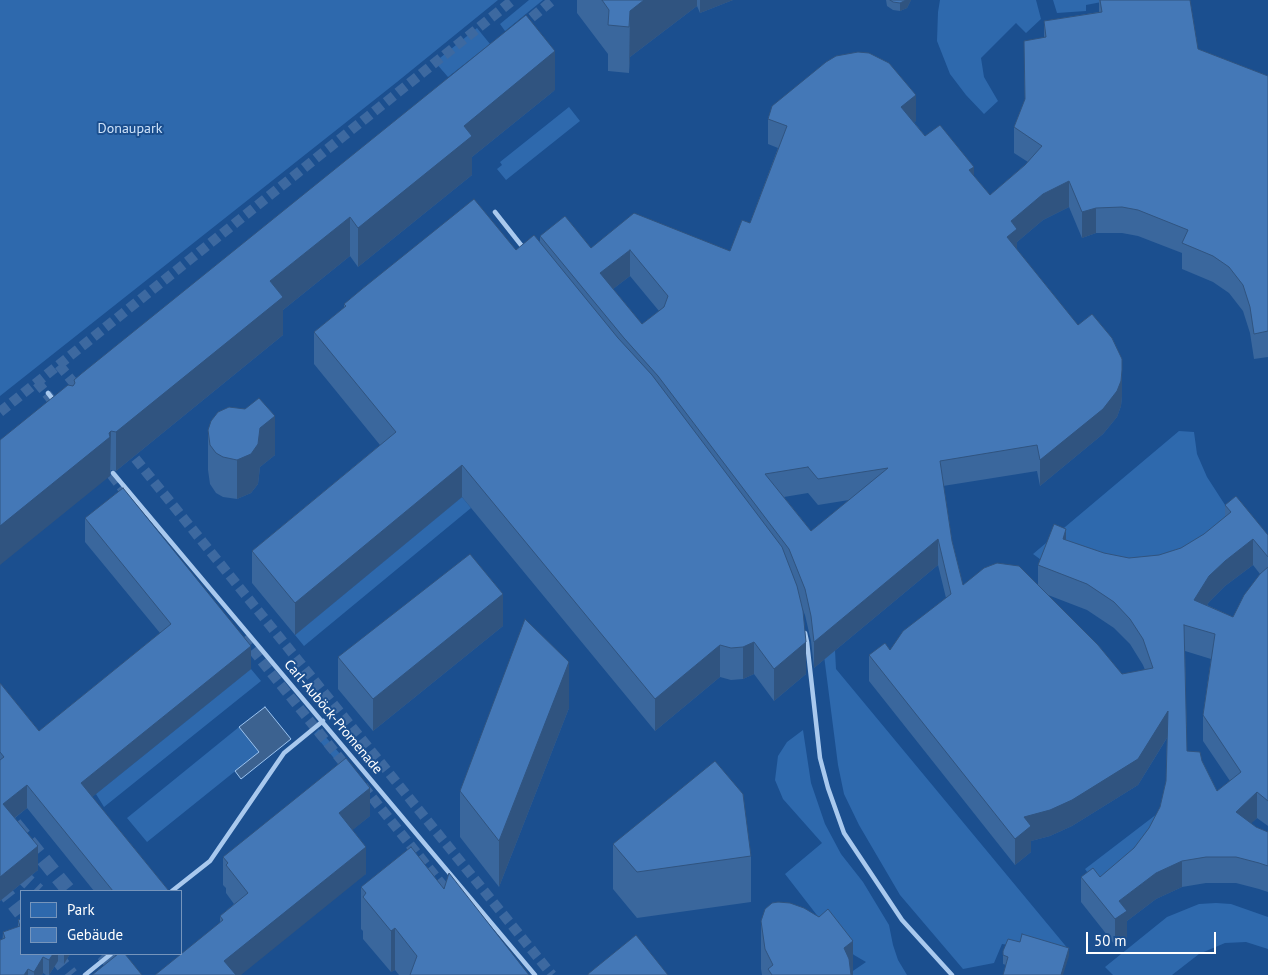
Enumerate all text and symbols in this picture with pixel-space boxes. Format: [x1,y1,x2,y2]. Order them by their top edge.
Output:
park label: Donaupark [98,121,162,137]
street label: Carl-Auböck-Promenade [280,656,386,778]
legend [20,890,182,955]
text: Park [67,900,95,919]
scale bar [1088,922,1218,954]
text: Gebäude [67,925,123,944]
text: 50 m [1094,931,1127,950]

